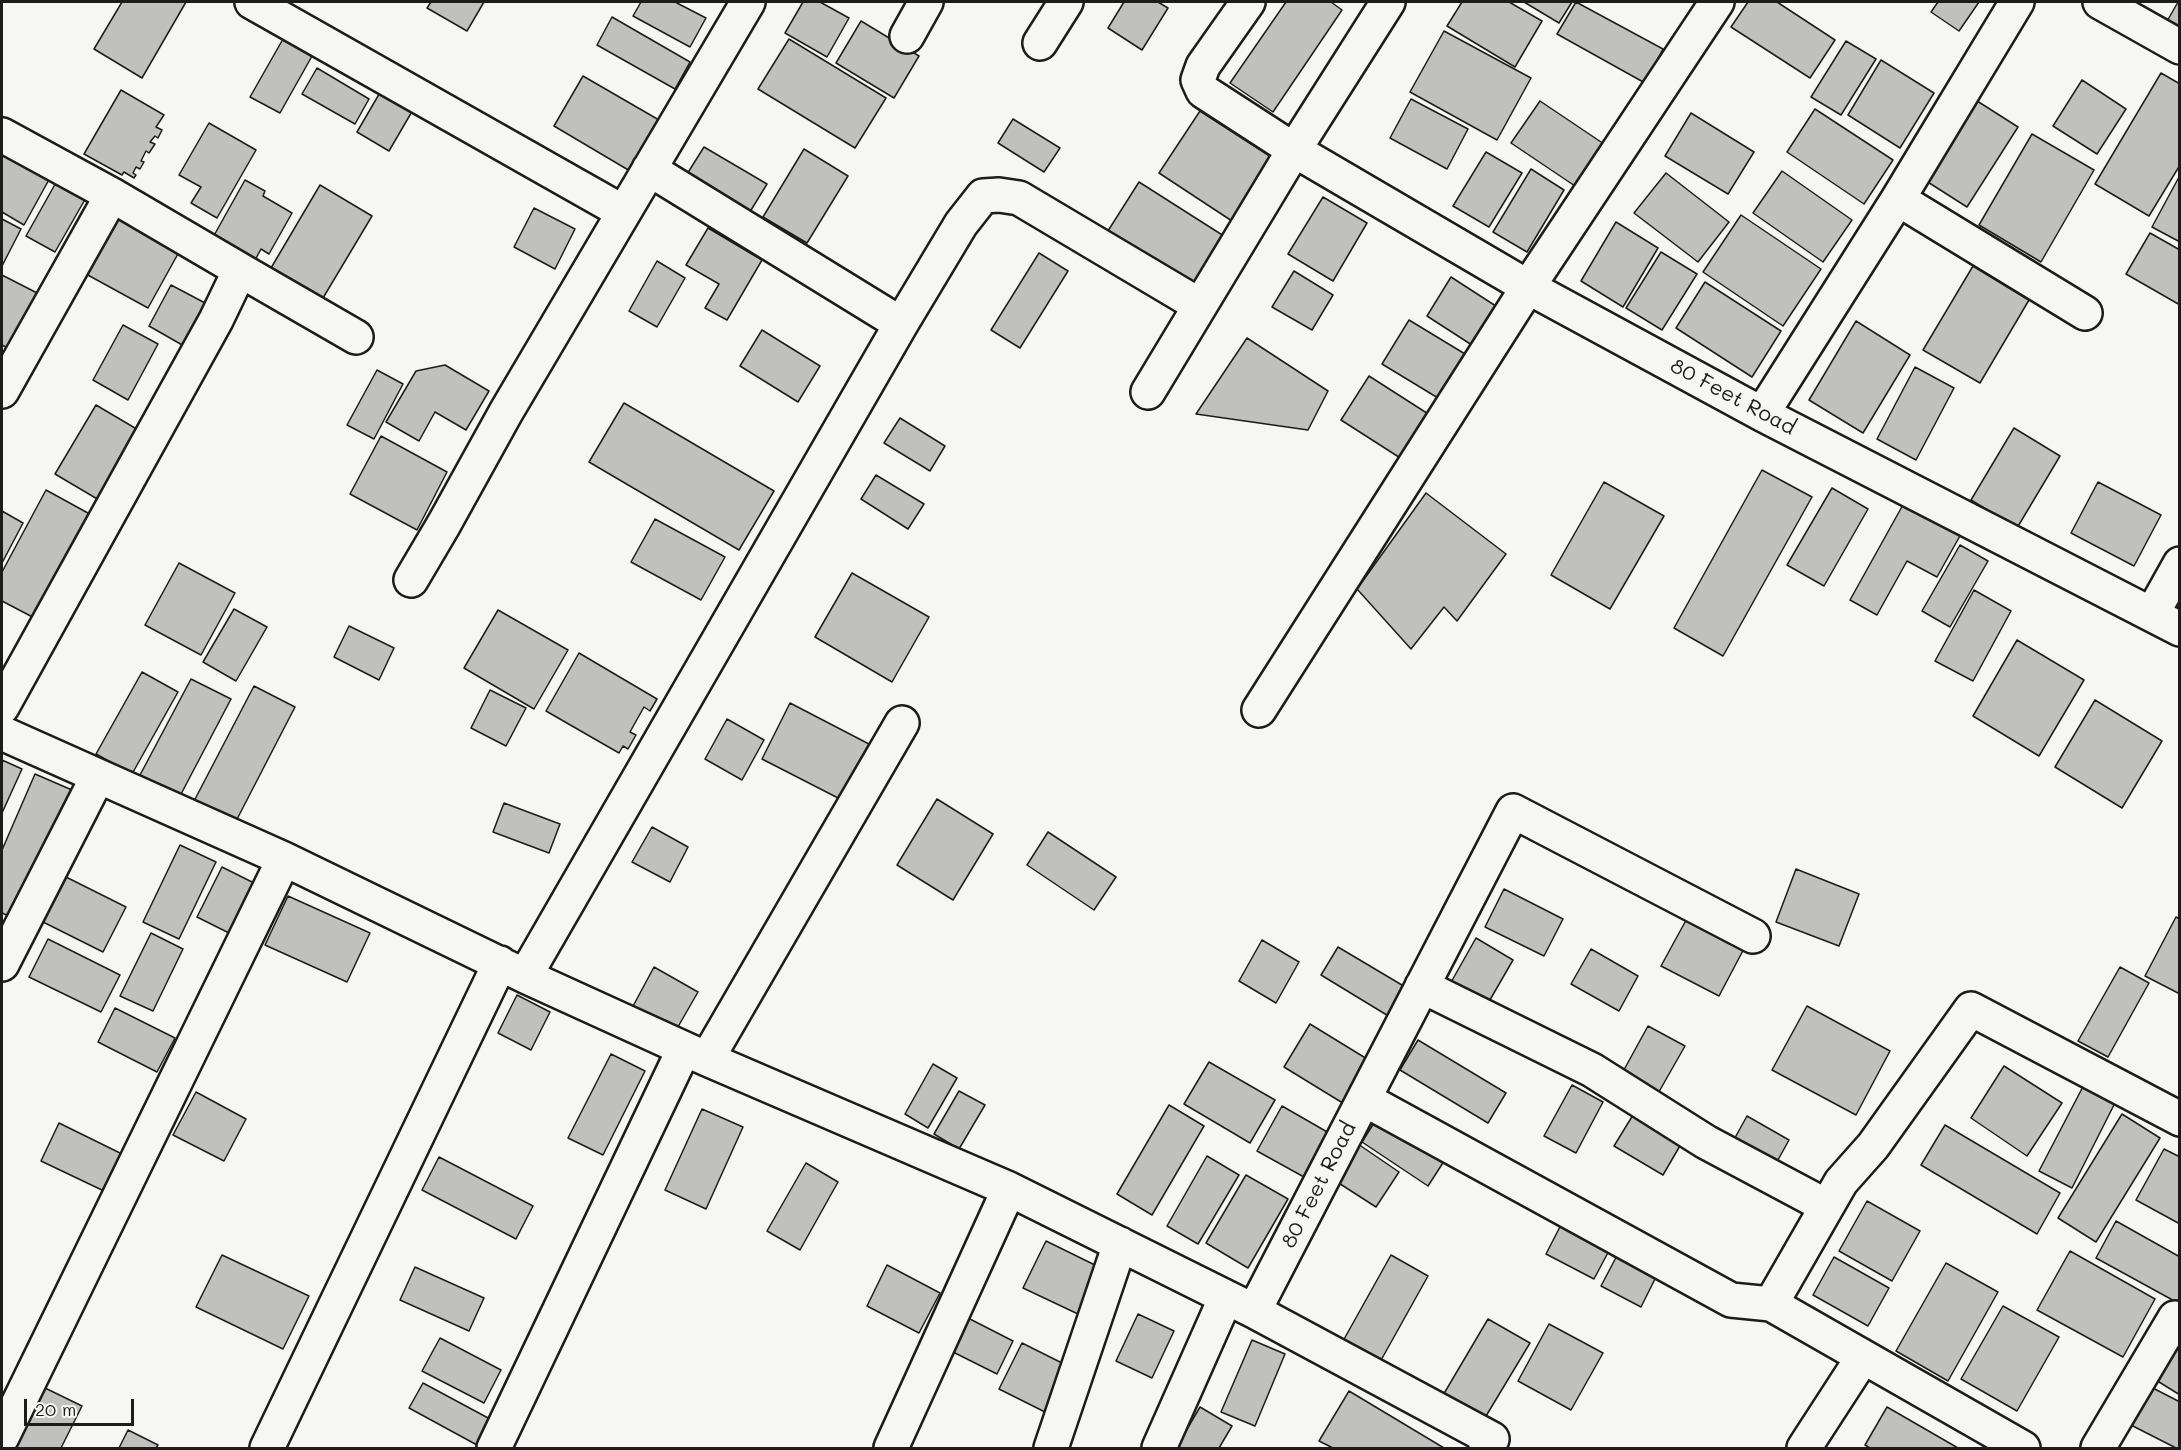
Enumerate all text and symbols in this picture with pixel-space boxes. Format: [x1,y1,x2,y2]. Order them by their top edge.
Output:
street label: 80 Feet Road [1666,353,1800,441]
street label: 80 Feet Road [1276,1118,1362,1252]
scale bar [27,1387,136,1425]
text: 20 m [35,1397,76,1421]

